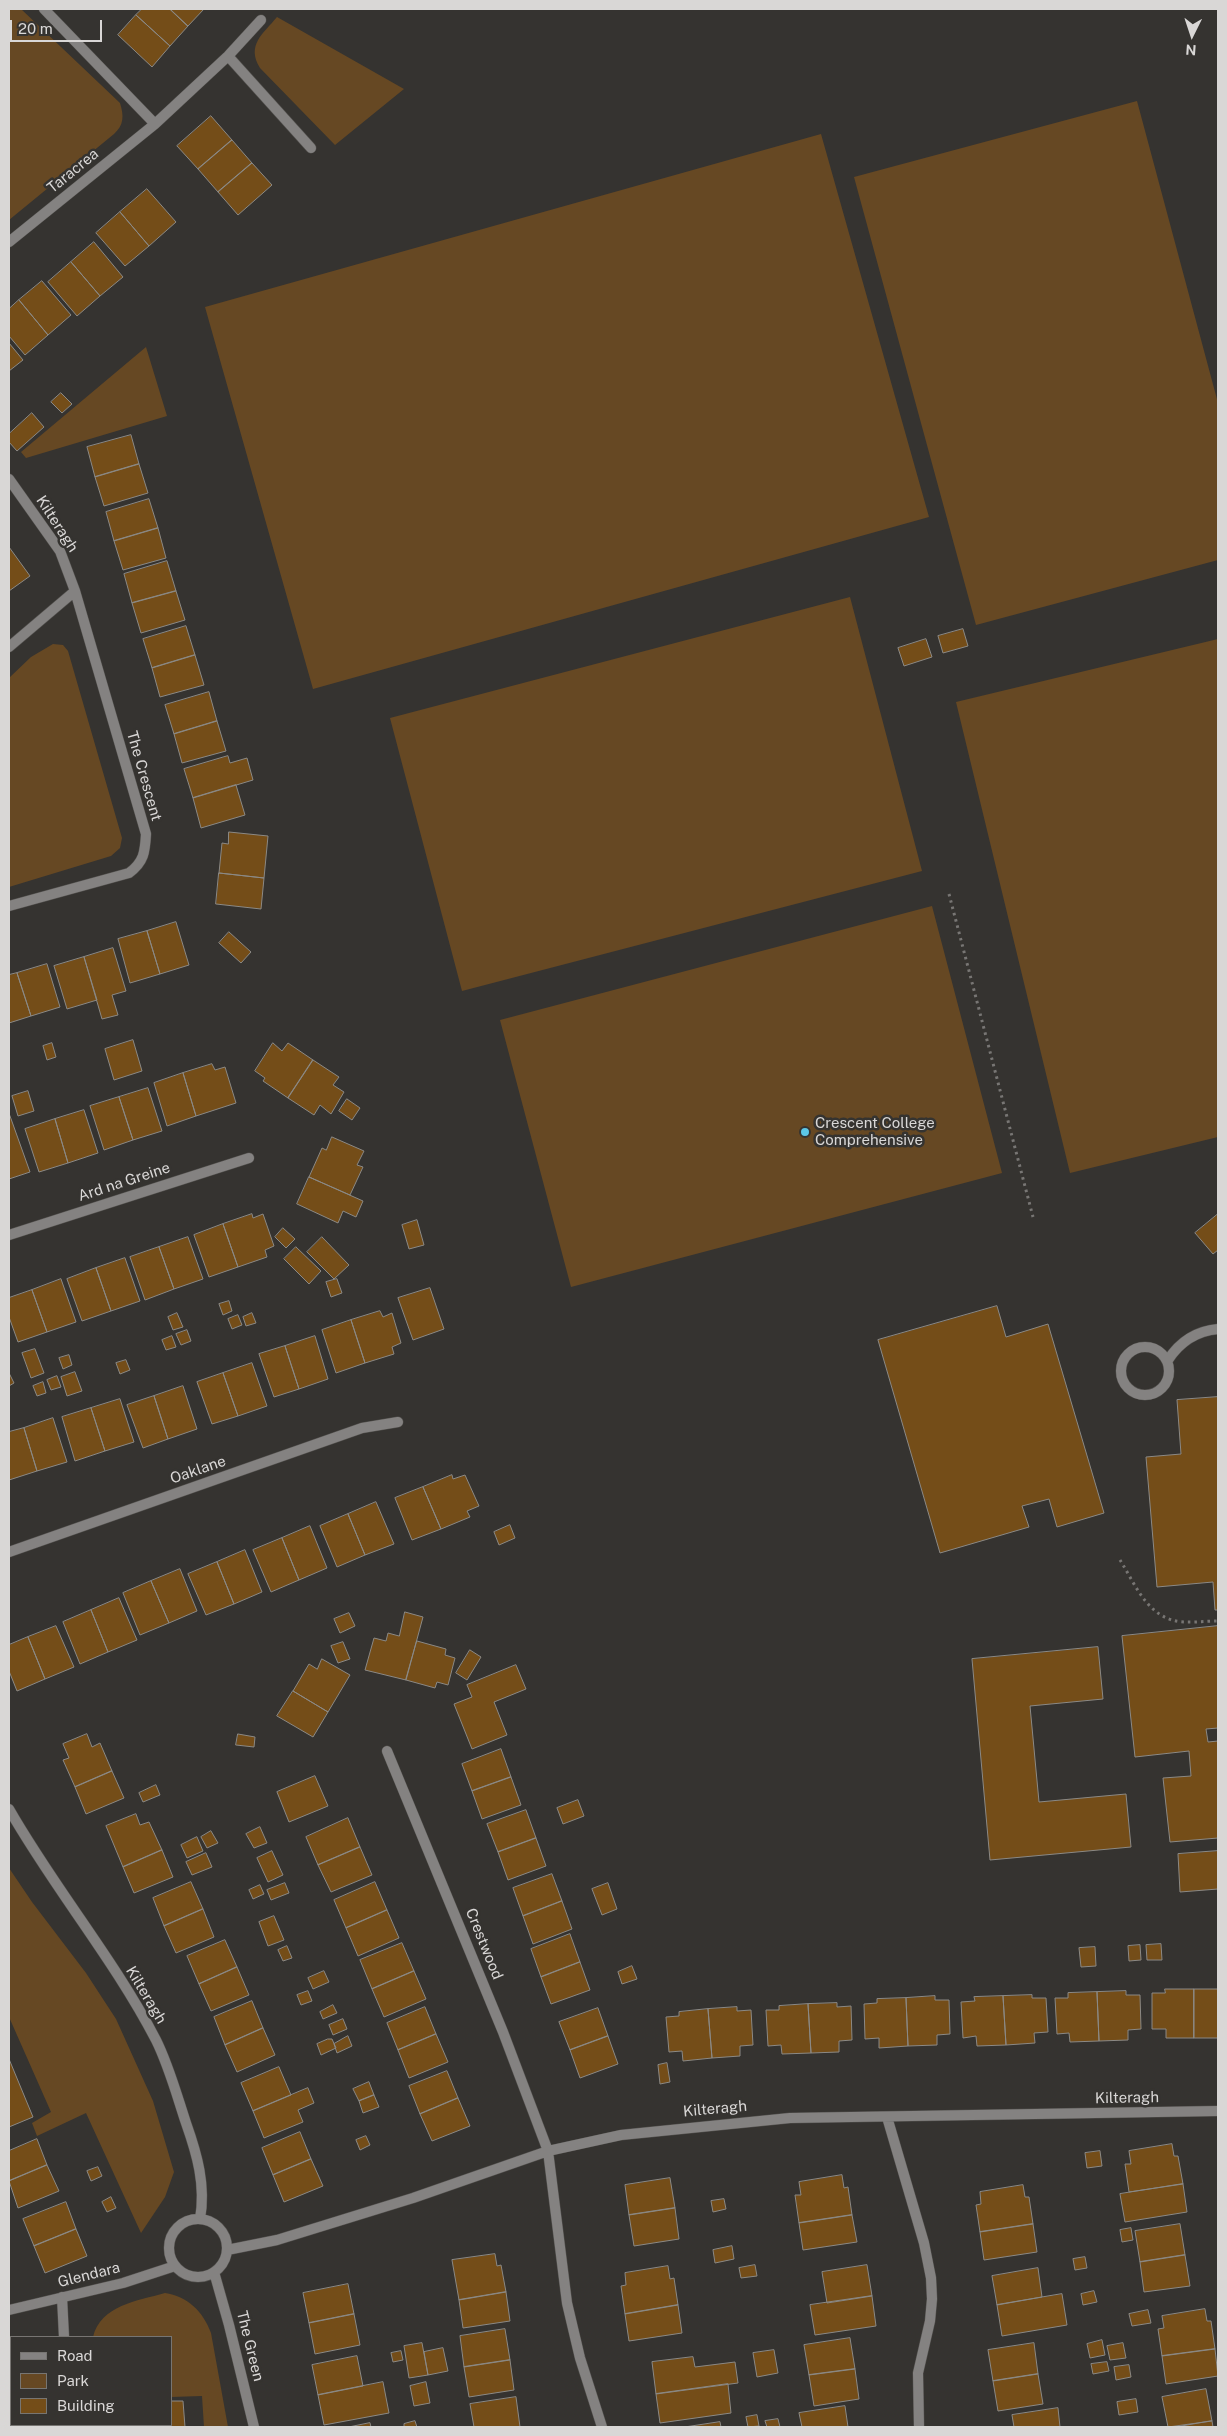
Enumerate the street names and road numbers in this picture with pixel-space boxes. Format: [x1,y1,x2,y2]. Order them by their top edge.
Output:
street label: Taracrea [44,145,102,197]
street label: Kilteragh [32,492,82,556]
street label: The Crescent [123,729,165,823]
street label: Ard na Greine [76,1159,172,1205]
street label: Oaklane [168,1452,228,1488]
street label: Crestwood [462,1906,506,1982]
street label: Kilteragh [122,1963,170,2027]
street label: Kilteragh [1095,2088,1159,2108]
street label: Kilteragh [682,2097,748,2121]
street label: Glendara [56,2259,122,2291]
street label: The Green [233,2309,267,2383]

